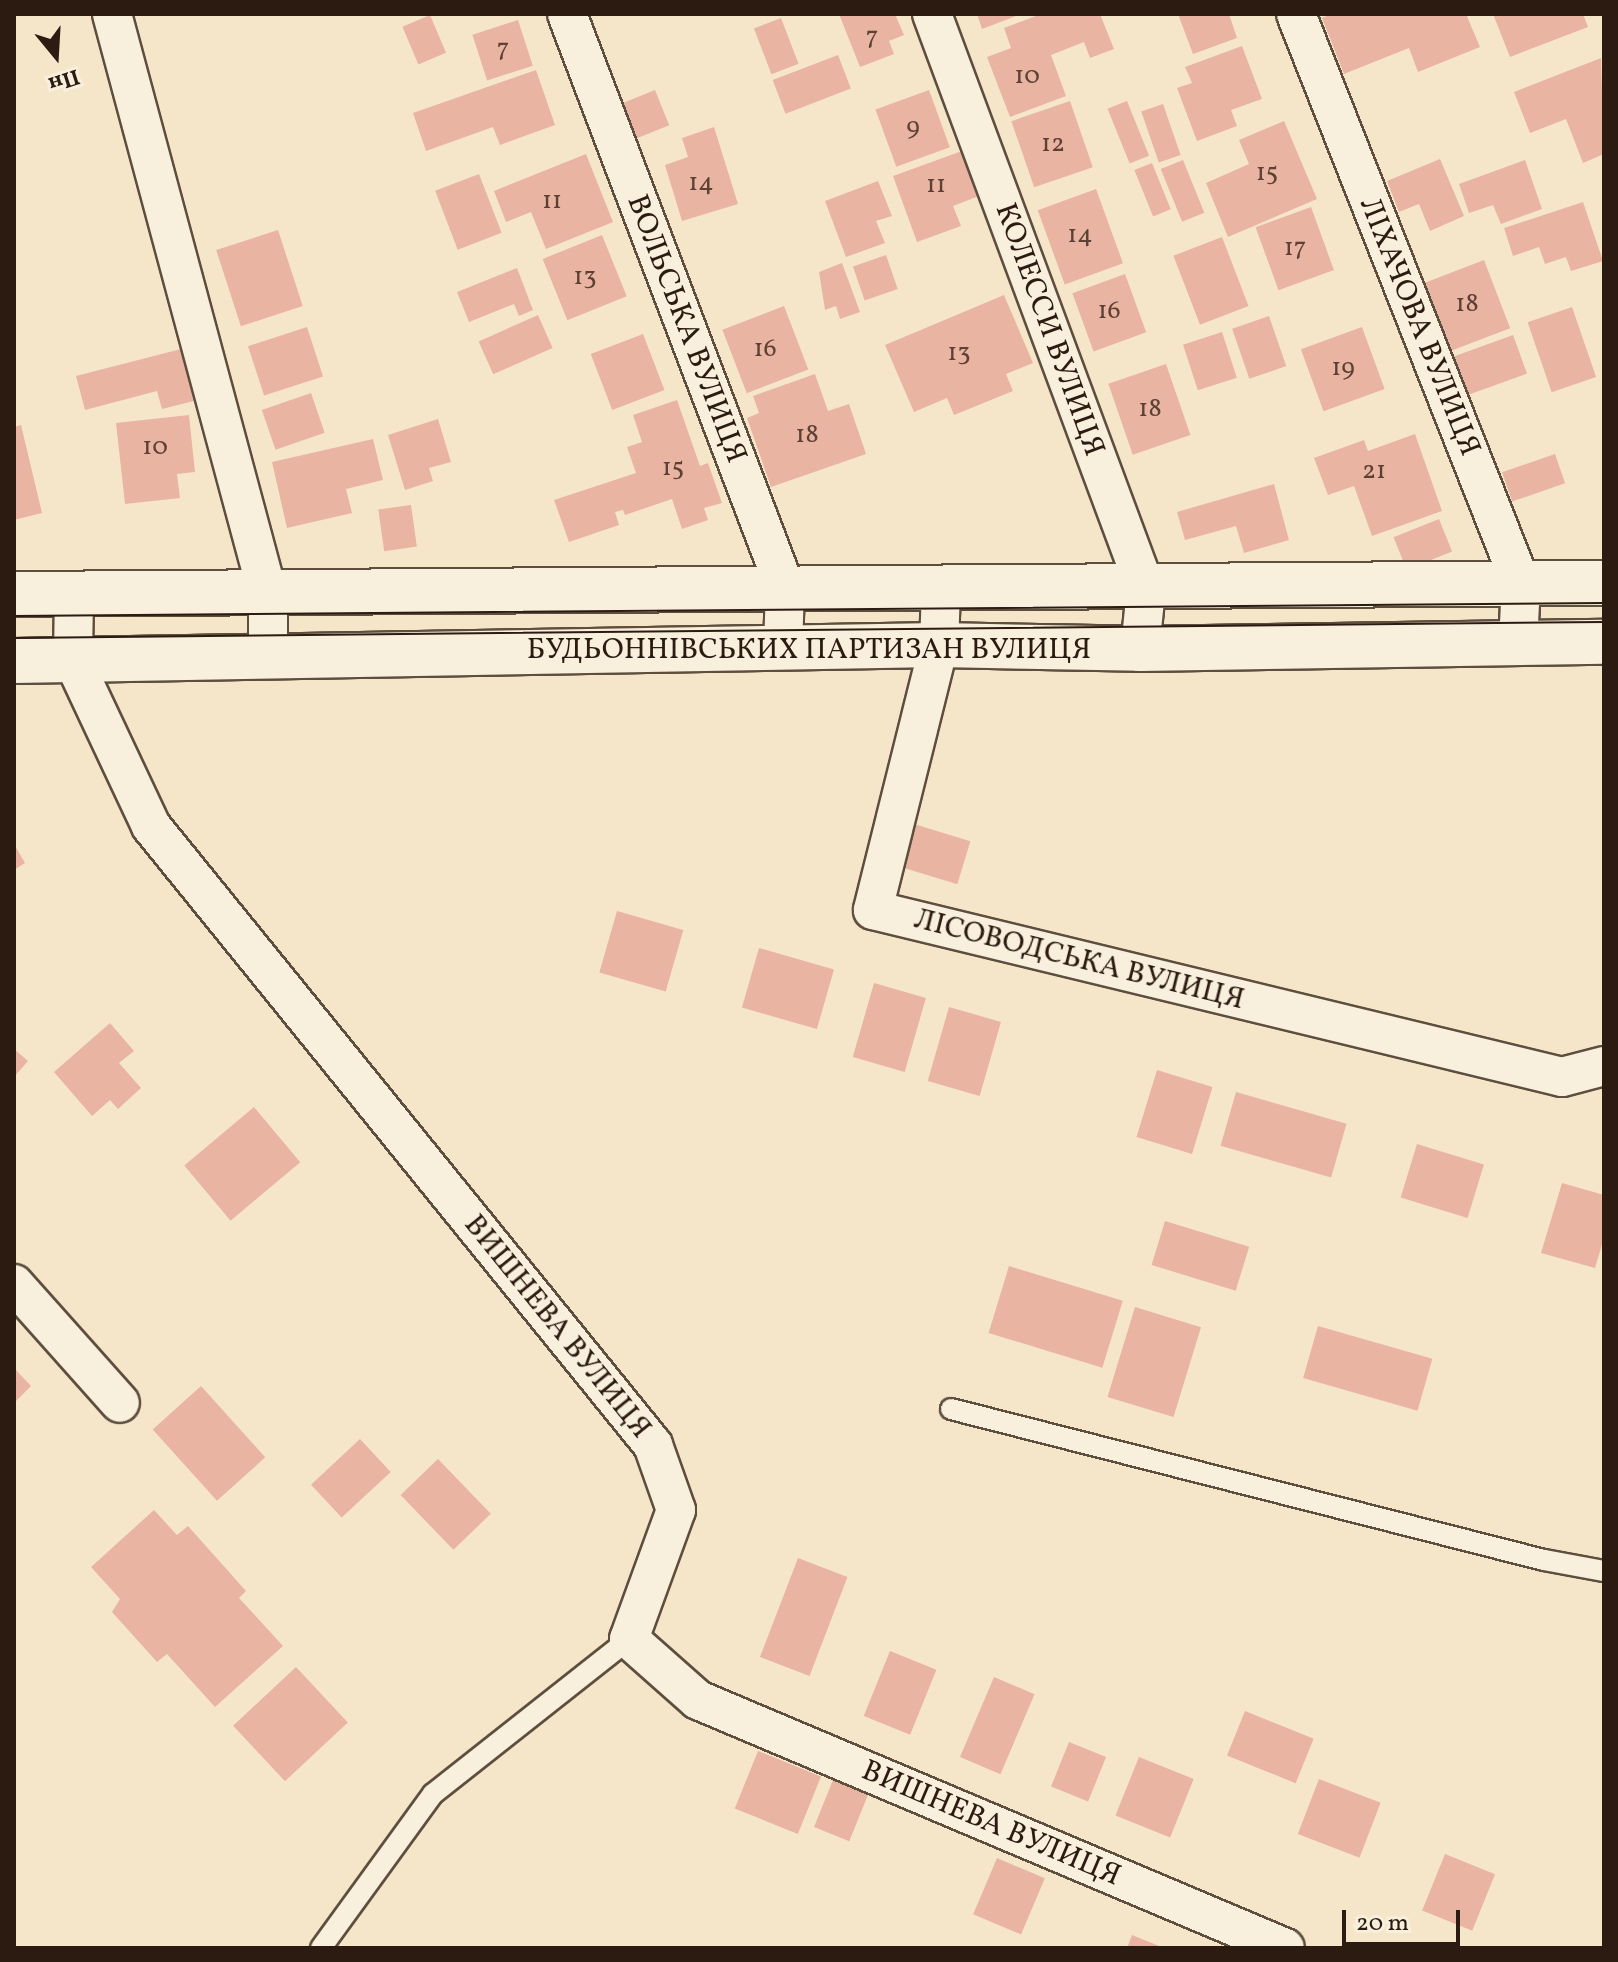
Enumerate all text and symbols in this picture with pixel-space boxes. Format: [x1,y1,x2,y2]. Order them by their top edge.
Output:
north arrow [16,16,96,96]
house number: 7 [866,22,878,54]
house number: 7 [497,34,509,66]
text: Пн [44,60,83,99]
house number: 10 [1014,61,1040,93]
house number: 9 [906,112,920,144]
house number: 12 [1041,129,1065,161]
house number: 15 [1256,158,1278,190]
house number: 14 [688,168,714,200]
house number: 11 [926,170,946,202]
house number: 11 [542,186,562,218]
street label: ВОЛЬСЬКА ВУЛИЦЯ [618,190,754,468]
street label: ЛІХАЧОВА ВУЛИЦЯ [1351,192,1487,462]
street label: КОЛЕССИ ВУЛИЦЯ [986,199,1112,461]
house number: 14 [1067,220,1093,252]
house number: 17 [1284,233,1306,265]
house number: 13 [573,262,597,294]
house number: 18 [1455,289,1479,321]
house number: 16 [1097,296,1121,328]
house number: 16 [753,334,777,366]
house number: 13 [947,338,971,370]
house number: 19 [1331,353,1355,385]
house number: 18 [1138,394,1162,426]
house number: 18 [795,420,819,452]
house number: 10 [142,432,168,464]
house number: 15 [662,453,684,485]
house number: 21 [1362,456,1386,488]
street label: БУДЬОННІВСЬКИХ ПАРТИЗАН ВУЛИЦЯ [527,632,1091,668]
street label: ЛІСОВОДСЬКА ВУЛИЦЯ [910,902,1248,1018]
street label: ВИШНЕВА ВУЛИЦЯ [456,1208,658,1446]
street label: ВИШНЕВА ВУЛИЦЯ [856,1753,1126,1895]
scale bar [1346,1894,1464,1944]
text: 20 m [1356,1907,1409,1941]

